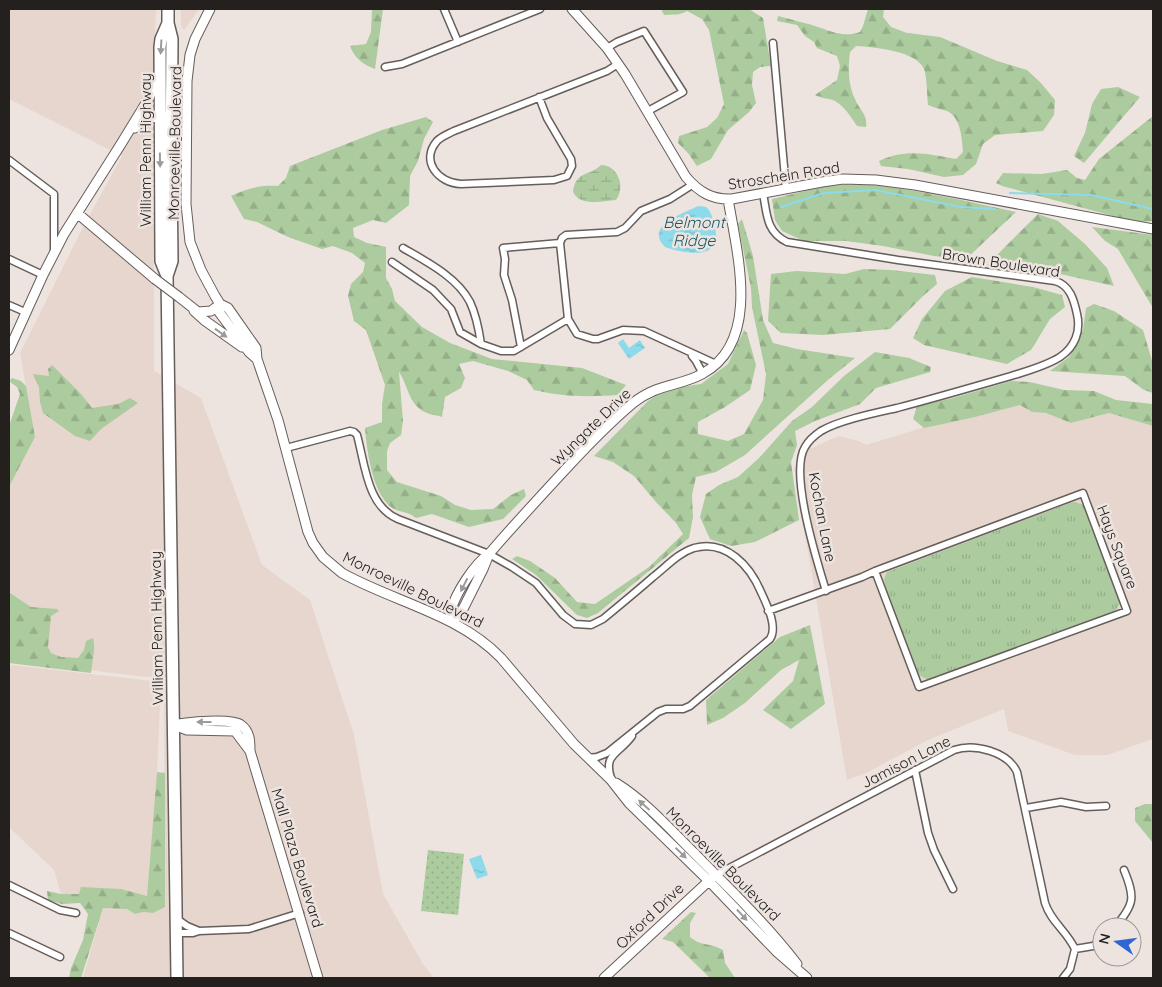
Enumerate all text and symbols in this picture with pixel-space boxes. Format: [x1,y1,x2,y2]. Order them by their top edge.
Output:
one-way arrow [156,39,164,55]
street label: Monroeville Boulevard [164,66,185,220]
street label: William Penn Highway [136,73,155,227]
one-way arrow [156,152,164,168]
street label: Stroschein Road [727,157,841,194]
water label: Belmont Ridge [663,212,727,250]
street label: Brown Boulevard [941,244,1061,281]
one-way arrow [214,327,227,338]
street label: Wyngate Drive [547,384,635,470]
street label: Kochan Lane [804,470,841,563]
street label: Hays Square [1093,502,1142,592]
street label: Monroeville Boulevard [340,547,487,632]
street label: William Penn Highway [146,551,167,705]
one-way arrow [460,578,468,592]
one-way arrow [196,718,212,726]
street label: Jamison Lane [858,731,954,792]
street label: Mall Plaza Boulevard [267,786,328,930]
one-way arrow [638,799,650,811]
street label: Monroeville Boulevard [662,802,785,925]
one-way arrow [675,847,687,859]
street label: Oxford Drive [612,879,688,953]
one-way arrow [736,908,748,920]
north arrow [1092,917,1142,967]
text: N [1094,932,1114,946]

